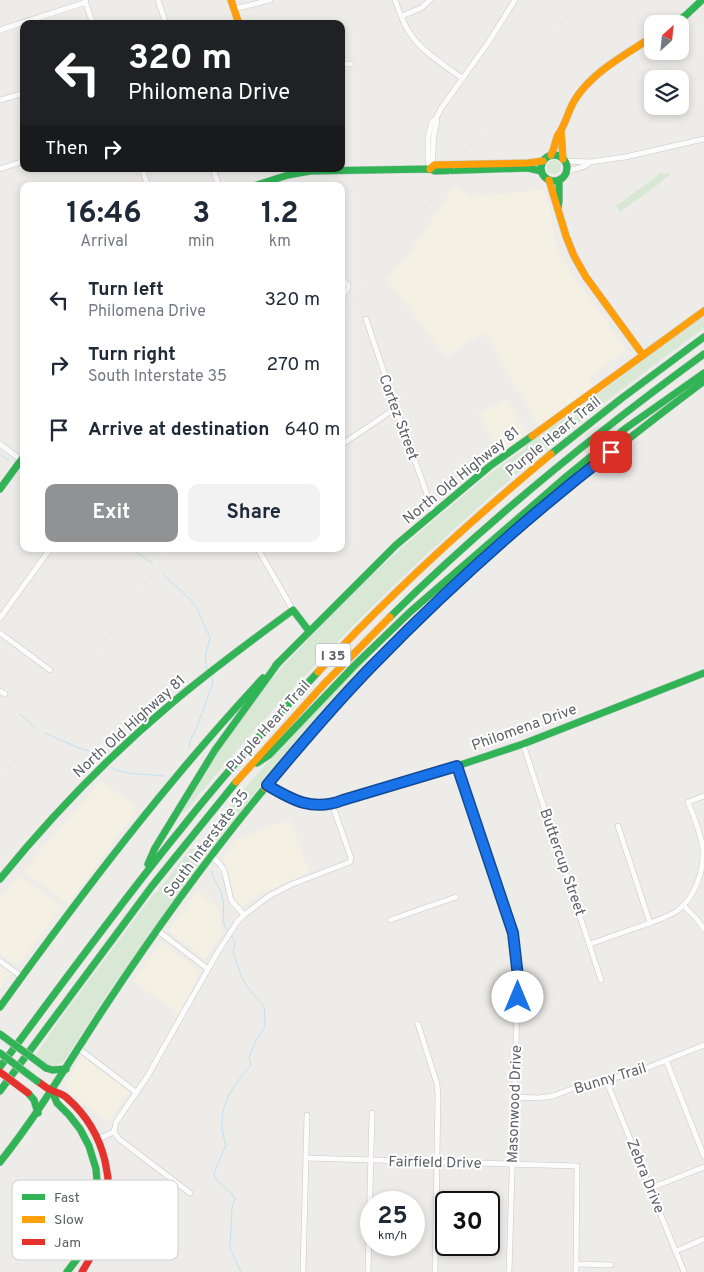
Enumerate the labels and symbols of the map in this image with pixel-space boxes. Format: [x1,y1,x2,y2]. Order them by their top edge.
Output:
north arrow [644,15,689,60]
street label: Cortez Street [373,372,422,463]
street label: Purple Heart Trail [502,393,606,481]
street label: North Old Highway 81 [400,423,524,529]
pin [590,431,632,473]
road number: I 35 [316,644,350,666]
street label: North Old Highway 81 [70,672,190,783]
street label: Purple Heart Trail [223,677,315,777]
street label: Philomena Drive [469,701,580,756]
street label: South Interstate 35 [160,786,254,902]
street label: Buttercup Street [534,806,589,919]
position arrow [491,970,543,1022]
street label: Masonwood Drive [504,1045,527,1163]
street label: Bunny Trail [572,1059,649,1099]
street label: Zebra Drive [621,1137,668,1216]
street label: Fairfield Drive [388,1153,482,1174]
legend [12,1180,178,1260]
text: Fast [54,1190,80,1207]
speed limit sign: 30 [435,1191,500,1256]
text: Slow [54,1212,84,1229]
text: Jam [54,1235,81,1252]

